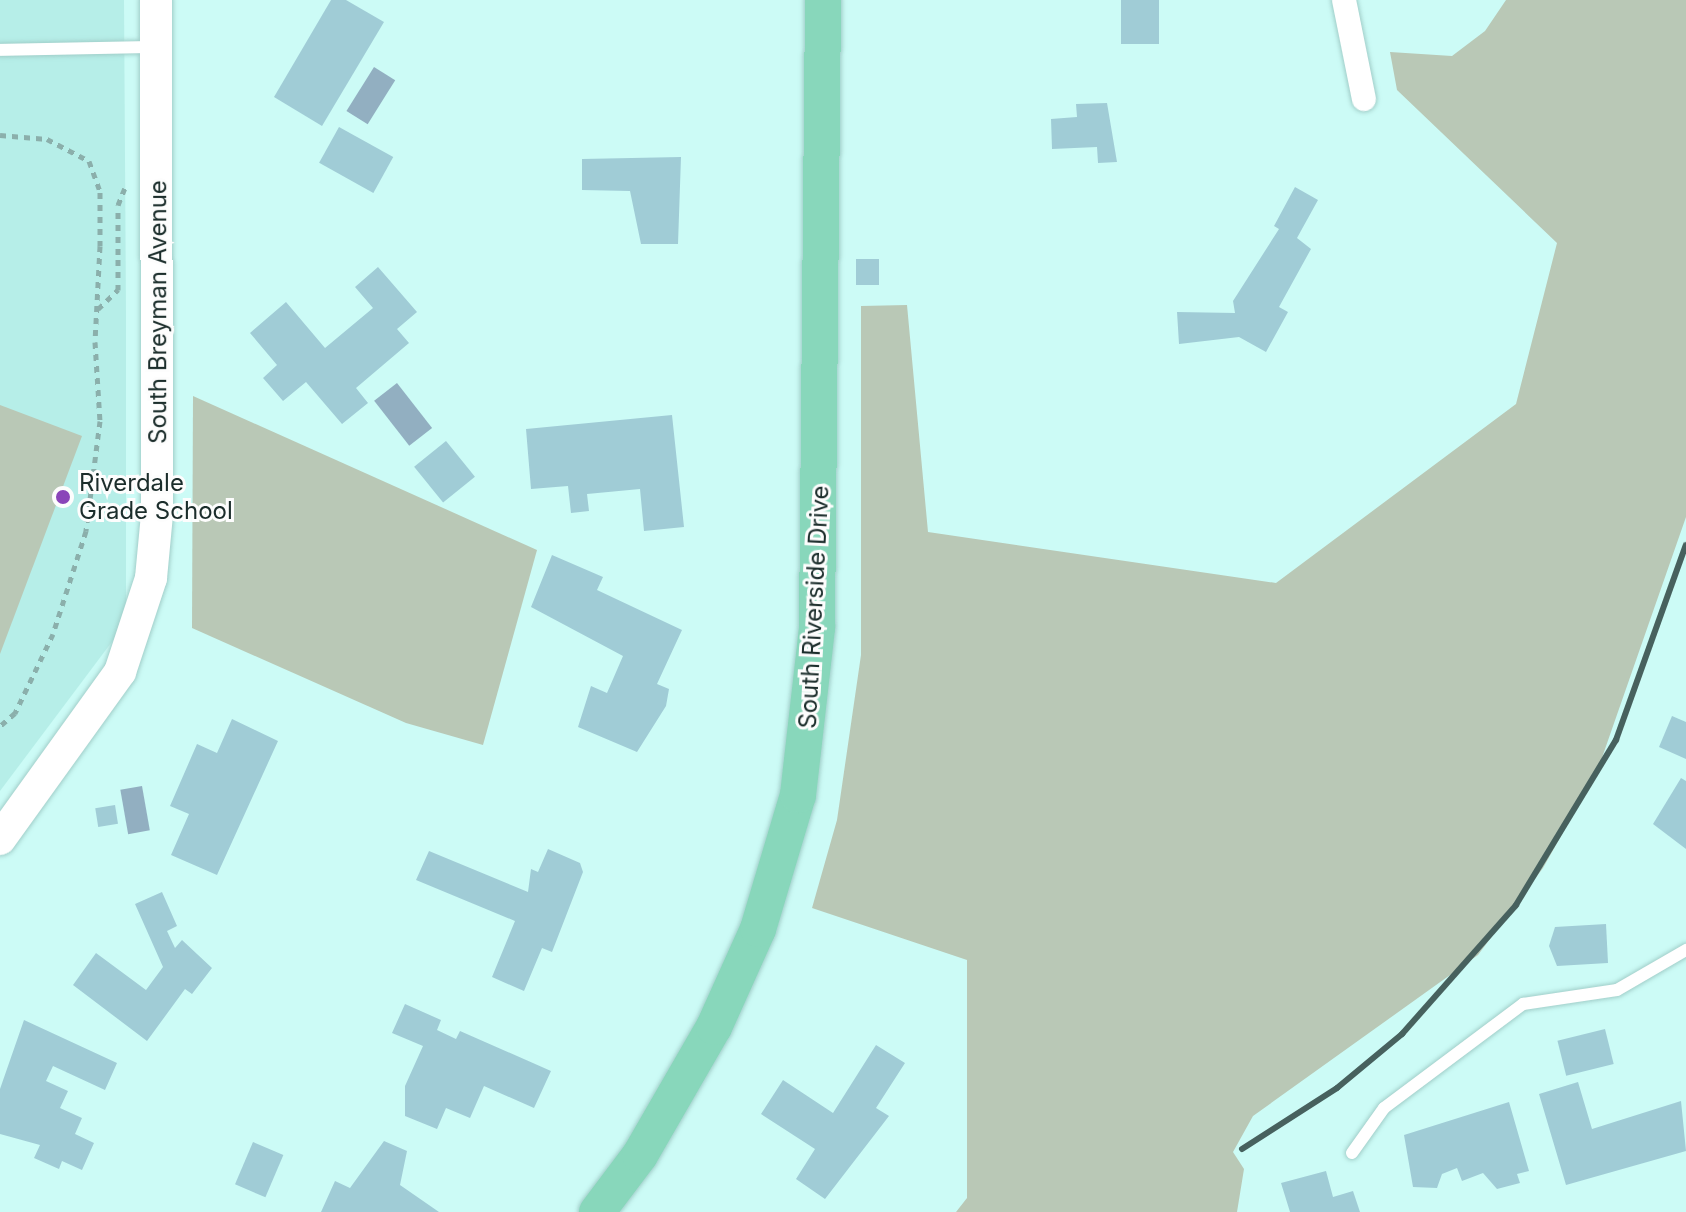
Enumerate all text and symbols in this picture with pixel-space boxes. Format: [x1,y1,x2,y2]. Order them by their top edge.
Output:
street label: South Breyman Avenue [144,180,172,444]
place label: Riverdale Grade School [79,469,233,525]
street label: South Riverside Drive [793,485,835,729]
marker: Riverdale Grade School [54,488,72,506]

